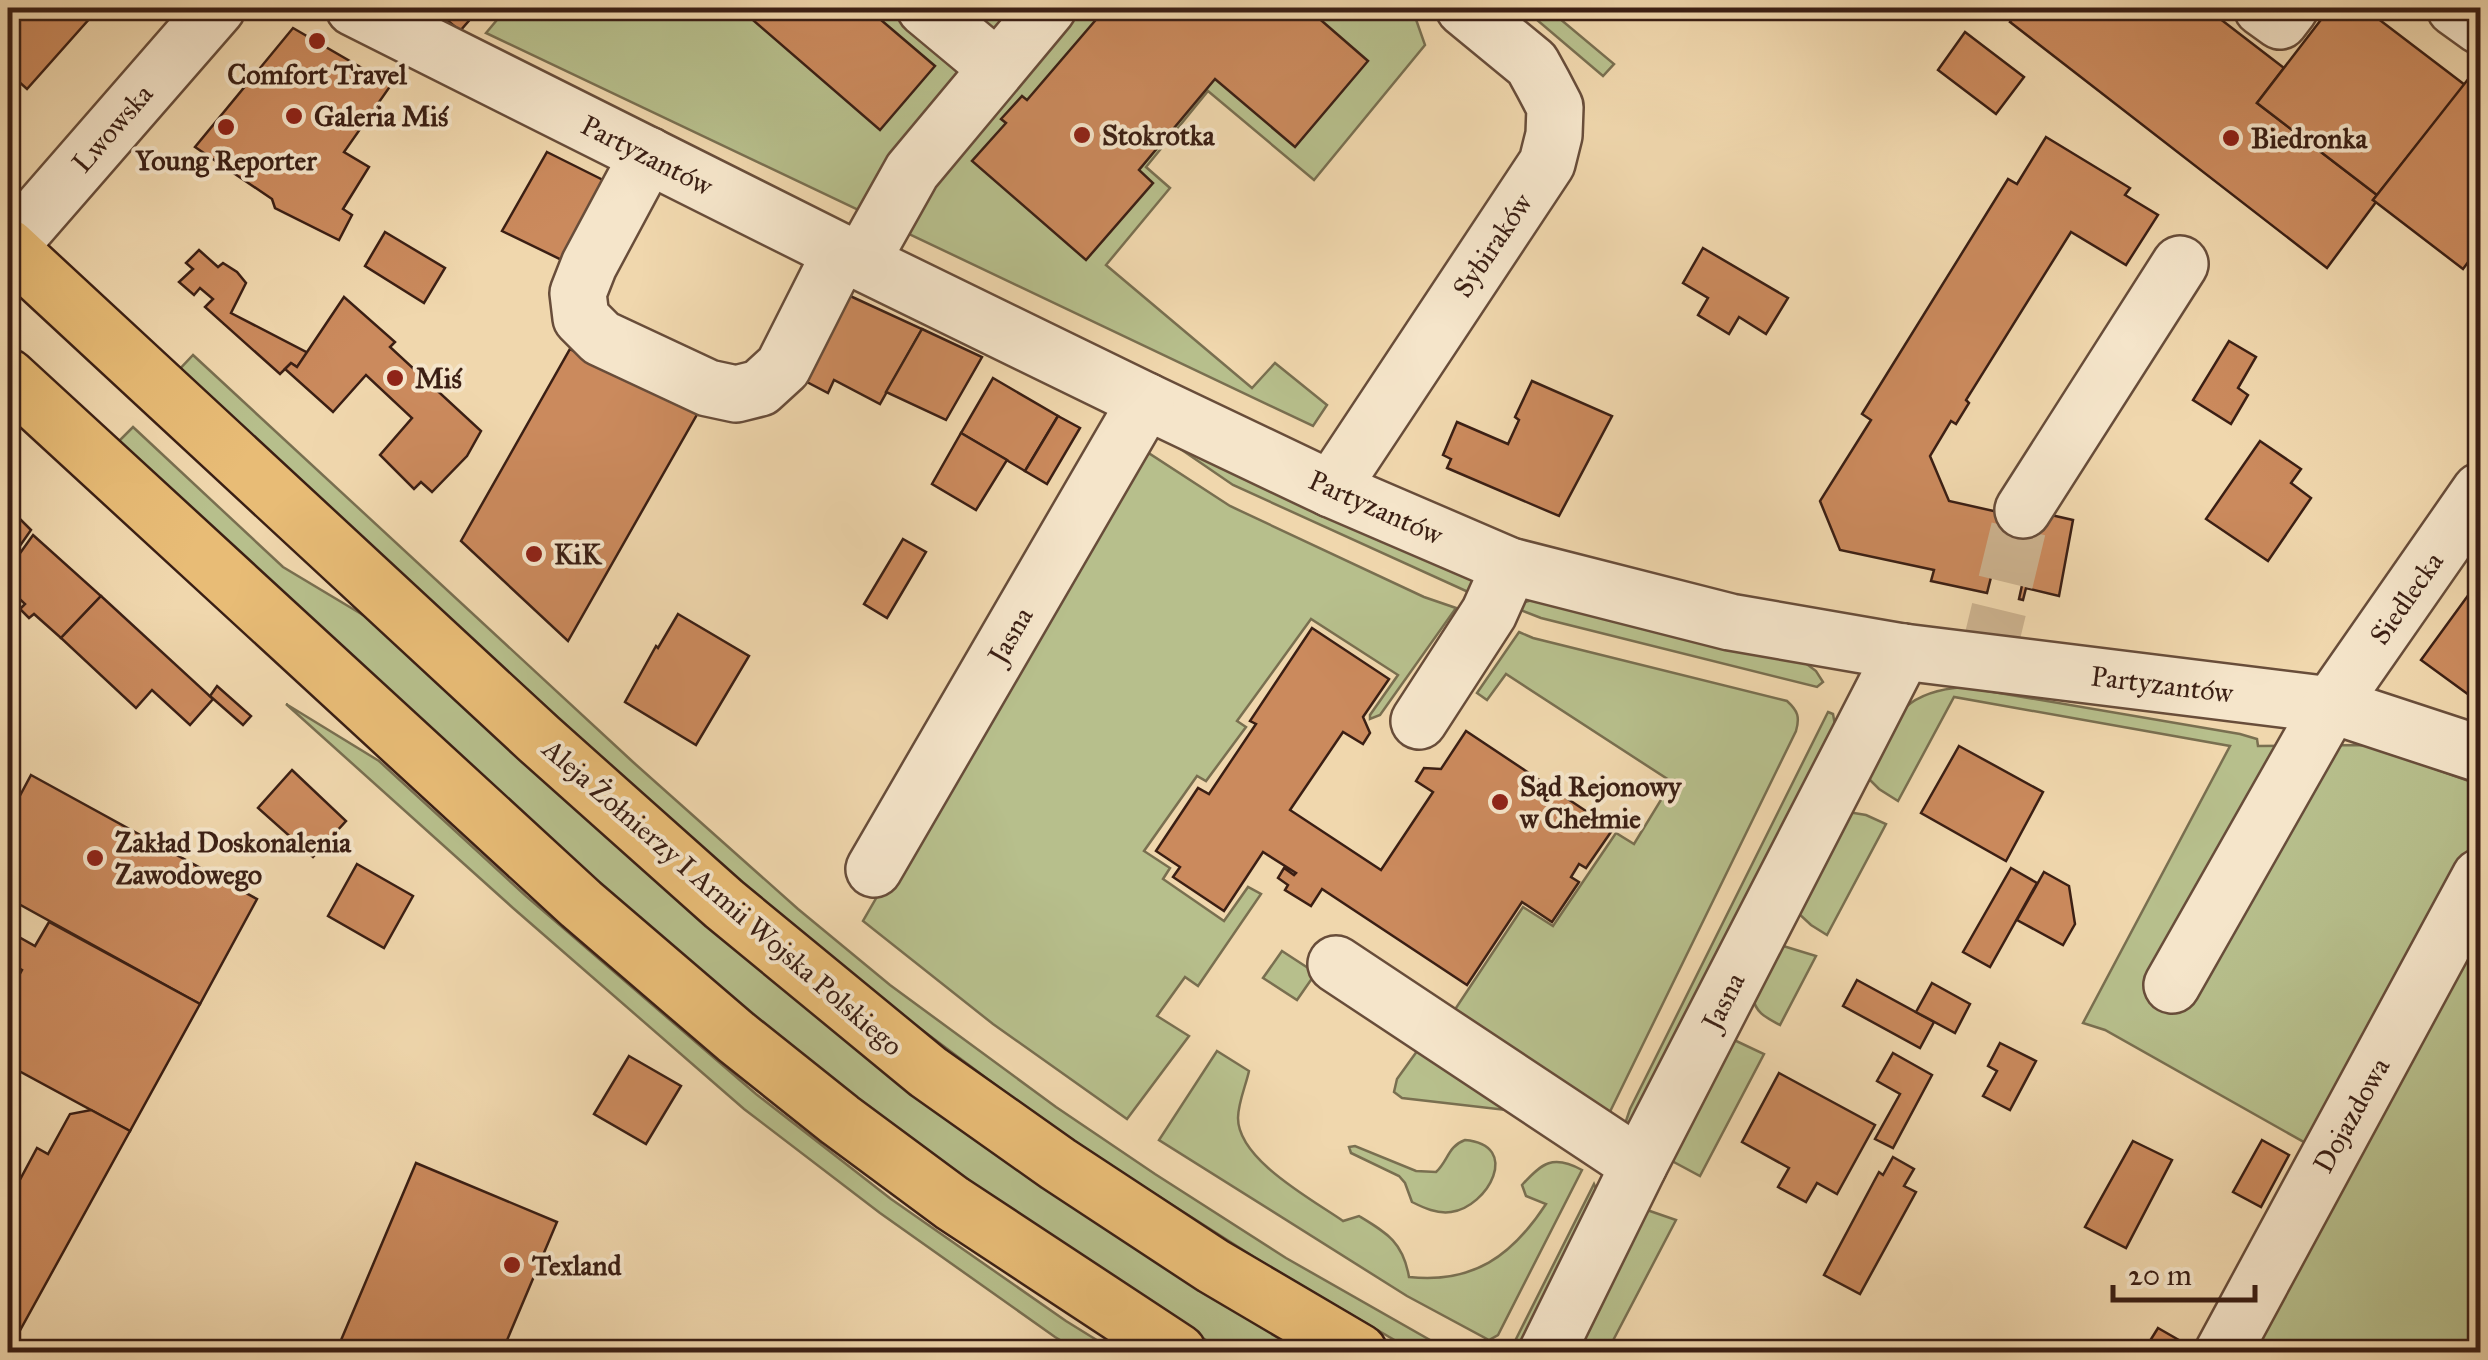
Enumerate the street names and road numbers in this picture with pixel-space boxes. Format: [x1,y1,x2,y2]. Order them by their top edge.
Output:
street label: Lwowska [64,77,161,180]
street label: Partyzantów [575,107,719,204]
street label: Sybiraków [1445,186,1540,304]
street label: Partyzantów [1303,462,1449,553]
street label: Siedlecka [2362,545,2451,651]
street label: Jasna [979,601,1041,672]
street label: Partyzantów [2089,658,2236,711]
street label: Aleja Żołnierzy I Armii Wojska Polskiego [535,731,910,1063]
street label: Jasna [1693,967,1753,1038]
street label: Dojazdowa [2305,1051,2397,1179]

